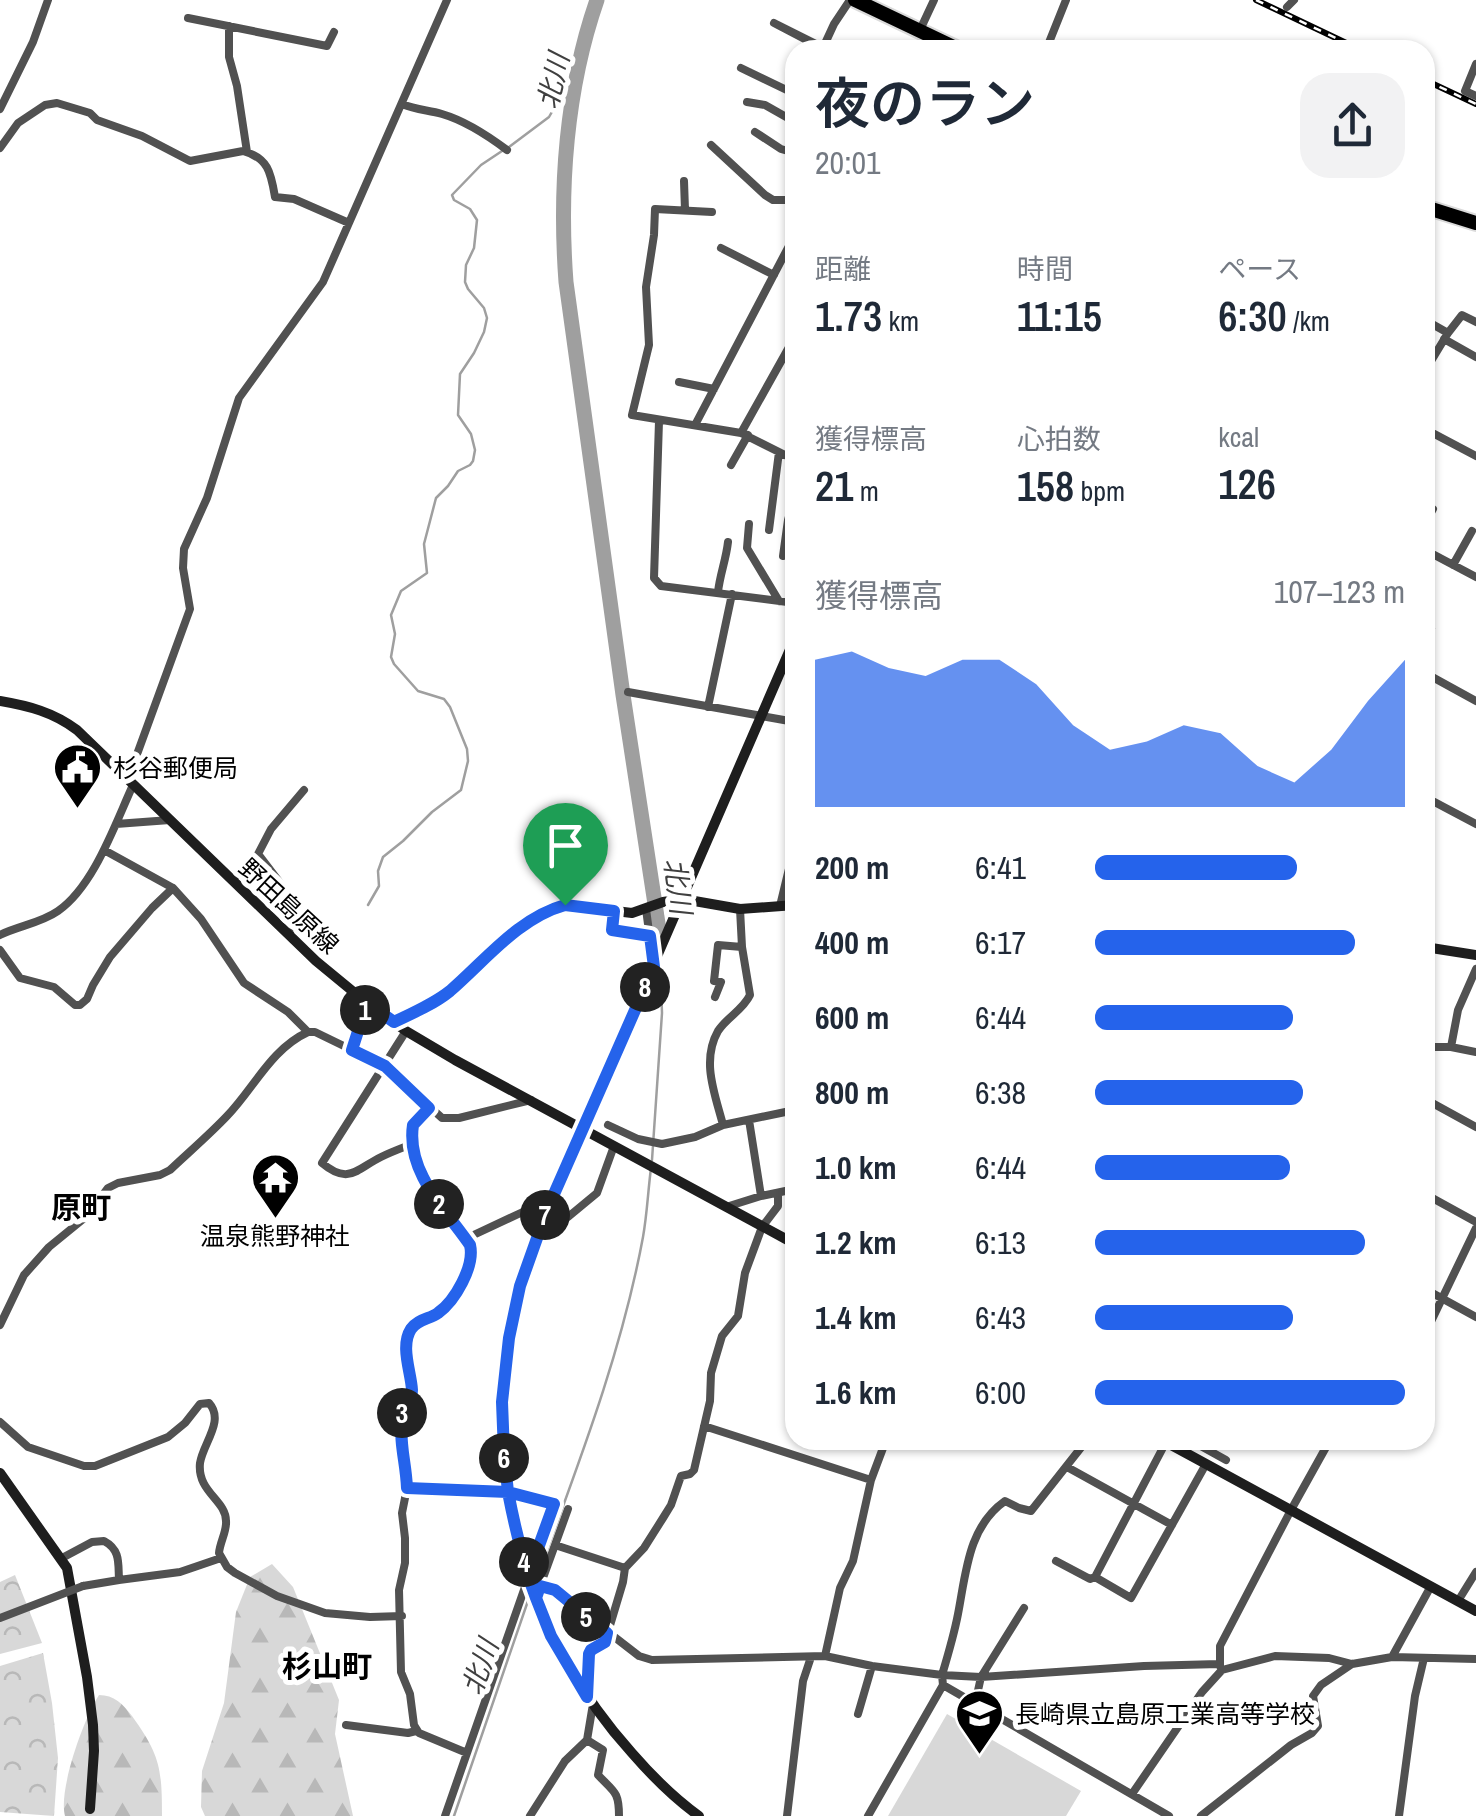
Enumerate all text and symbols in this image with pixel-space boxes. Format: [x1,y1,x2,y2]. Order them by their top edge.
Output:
water label: 北川 [528,47,578,113]
text: 夜のラン [815,66,1035,140]
button: share [1300,73,1405,178]
text: 20:01 [815,141,881,184]
text: 距離 [815,250,871,288]
text: 時間 [1017,250,1073,288]
text: ペース [1218,250,1301,288]
text: 1.73 [815,288,882,344]
text: 11:15 [1017,288,1102,344]
text: 6:30 [1218,288,1287,344]
text: km [882,302,919,340]
text: /km [1287,302,1330,340]
text: kcal [1218,418,1259,456]
text: 獲得標高 [815,420,927,458]
text: 心拍数 [1017,420,1101,458]
text: 126 [1218,456,1276,512]
text: 21 [815,458,853,514]
text: 158 [1017,458,1074,514]
text: m [853,472,879,510]
text: bpm [1074,472,1125,510]
text: 107–123 m [1274,570,1405,613]
text: 獲得標高 [815,574,943,617]
public building icon: 杉谷郵便局 [52,742,104,810]
place label: 杉谷郵便局 [113,751,238,785]
pin [523,803,608,906]
icon: arrive [538,818,593,873]
text: 200 m [815,846,889,889]
text: 6:41 [975,846,1026,889]
street label: 野田島原線 [232,851,346,961]
water label: 北川 [655,856,701,919]
text: 400 m [815,921,889,964]
text: 6:17 [975,921,1026,964]
pin: 8 [620,962,670,1012]
text: 8 [639,968,651,1006]
pin: 1 [340,985,390,1035]
text: 1 [359,991,371,1029]
text: 600 m [815,996,889,1039]
text: 6:44 [975,996,1026,1039]
text: 800 m [815,1071,889,1114]
text: 6:38 [975,1071,1026,1114]
text: 1.0 km [815,1146,897,1189]
text: 6:44 [975,1146,1026,1189]
temple icon: 温泉熊野神社 [249,1152,301,1220]
pin: 2 [414,1179,464,1229]
text: 2 [433,1185,445,1223]
district label: 原町 [51,1187,111,1227]
pin: 7 [520,1190,570,1240]
text: 7 [539,1196,551,1234]
place label: 温泉熊野神社 [200,1219,350,1253]
text: 1.2 km [815,1221,897,1264]
text: 6:13 [975,1221,1026,1264]
text: 1.4 km [815,1296,897,1339]
text: 6:43 [975,1296,1026,1339]
text: 1.6 km [815,1371,897,1414]
text: 6:00 [975,1371,1026,1414]
pin: 3 [377,1388,427,1438]
text: 3 [396,1394,408,1432]
pin: 6 [479,1433,529,1483]
text: 6 [498,1439,510,1477]
pin: 4 [499,1537,549,1587]
text: 4 [518,1543,530,1581]
pin: 5 [561,1592,611,1642]
text: 5 [580,1598,592,1636]
water label: 北川 [453,1632,508,1700]
district label: 杉山町 [282,1646,372,1686]
school or university icon: 長崎県立島原工業高等学校 [954,1688,1006,1756]
place label: 長崎県立島原工業高等学校 [1015,1697,1315,1731]

